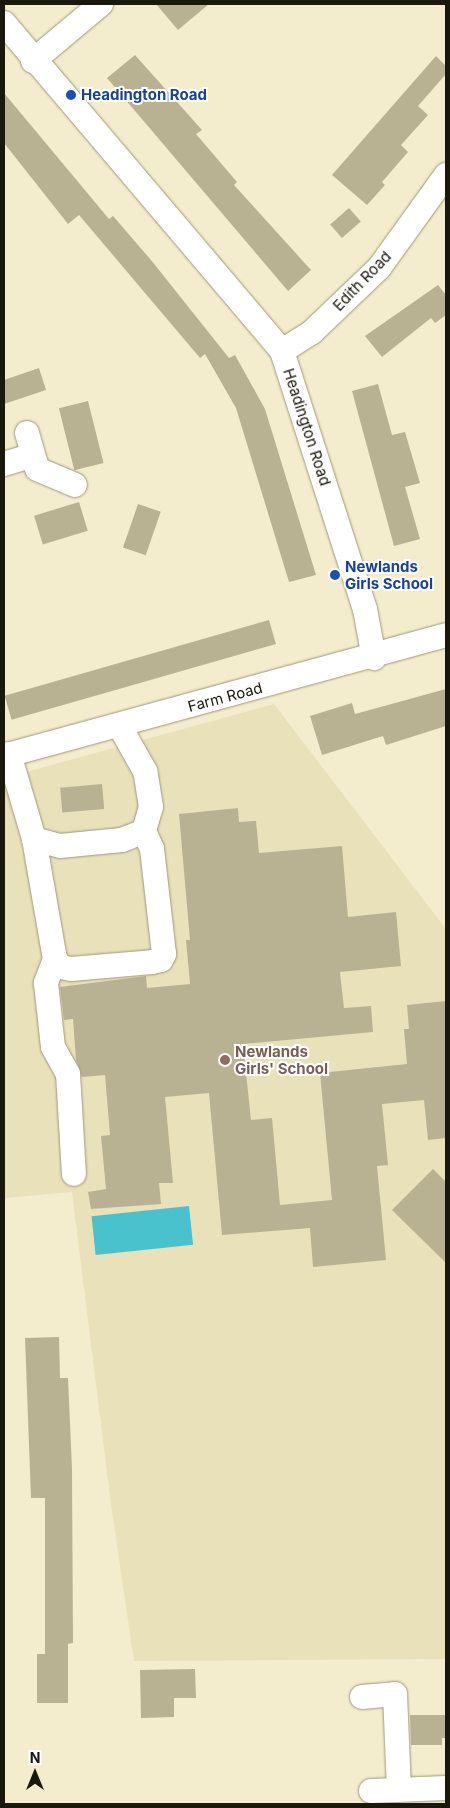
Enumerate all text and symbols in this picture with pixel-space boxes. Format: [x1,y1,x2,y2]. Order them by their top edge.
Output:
place label: Headington Road [81,86,207,104]
marker: Headington Road [65,89,77,101]
street label: Edith Road [329,247,395,315]
street label: Headington Road [280,366,334,488]
place label: Newlands Girls School [345,557,433,592]
marker: Newlands Girls School [329,569,341,581]
street label: Farm Road [186,678,264,716]
place label: Newlands Girls' School [235,1042,328,1077]
marker: Newlands Girls' School [219,1054,231,1066]
north arrow [10,1748,60,1798]
text: N [30,1749,40,1766]

